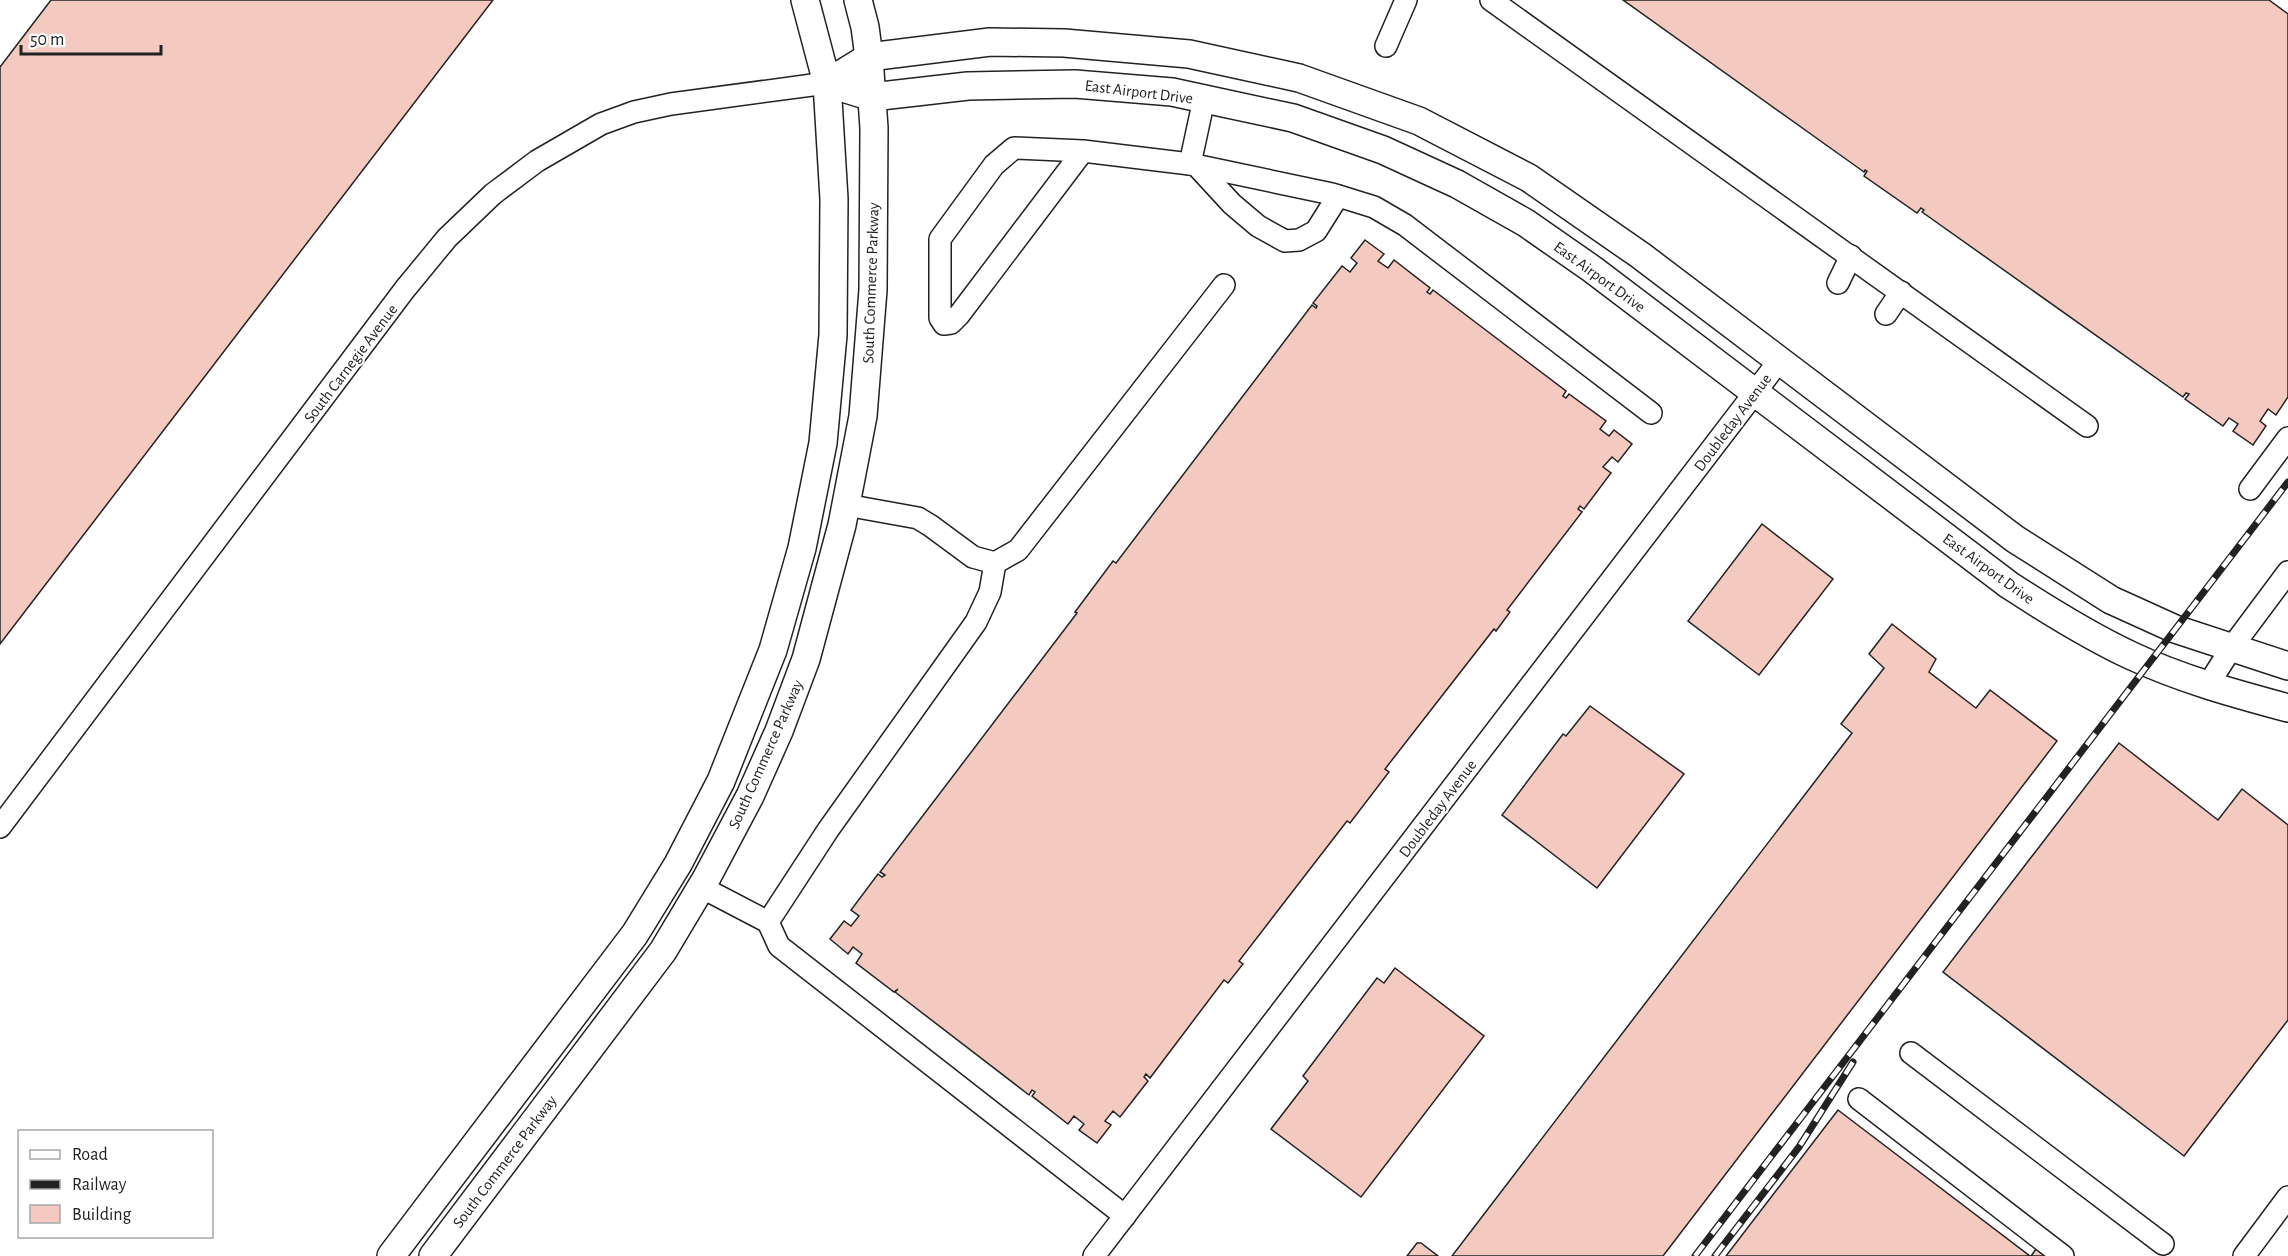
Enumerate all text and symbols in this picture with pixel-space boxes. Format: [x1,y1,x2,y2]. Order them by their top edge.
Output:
scale bar [21,18,160,56]
text: 50 m [30,31,64,49]
street label: East Airport Drive [1084,77,1194,107]
street label: South Commerce Parkway [860,202,883,364]
street label: East Airport Drive [1551,238,1648,315]
street label: South Carnegie Avenue [301,301,400,426]
street label: Doubleday Avenue [1691,371,1775,475]
street label: East Airport Drive [1940,530,2037,607]
street label: South Commerce Parkway [726,677,807,832]
street label: Doubleday Avenue [1396,757,1480,861]
street label: South Commerce Parkway [450,1092,561,1231]
legend [18,1130,213,1238]
text: Road [72,1146,108,1164]
text: Railway [72,1176,127,1194]
text: Building [72,1206,132,1224]

